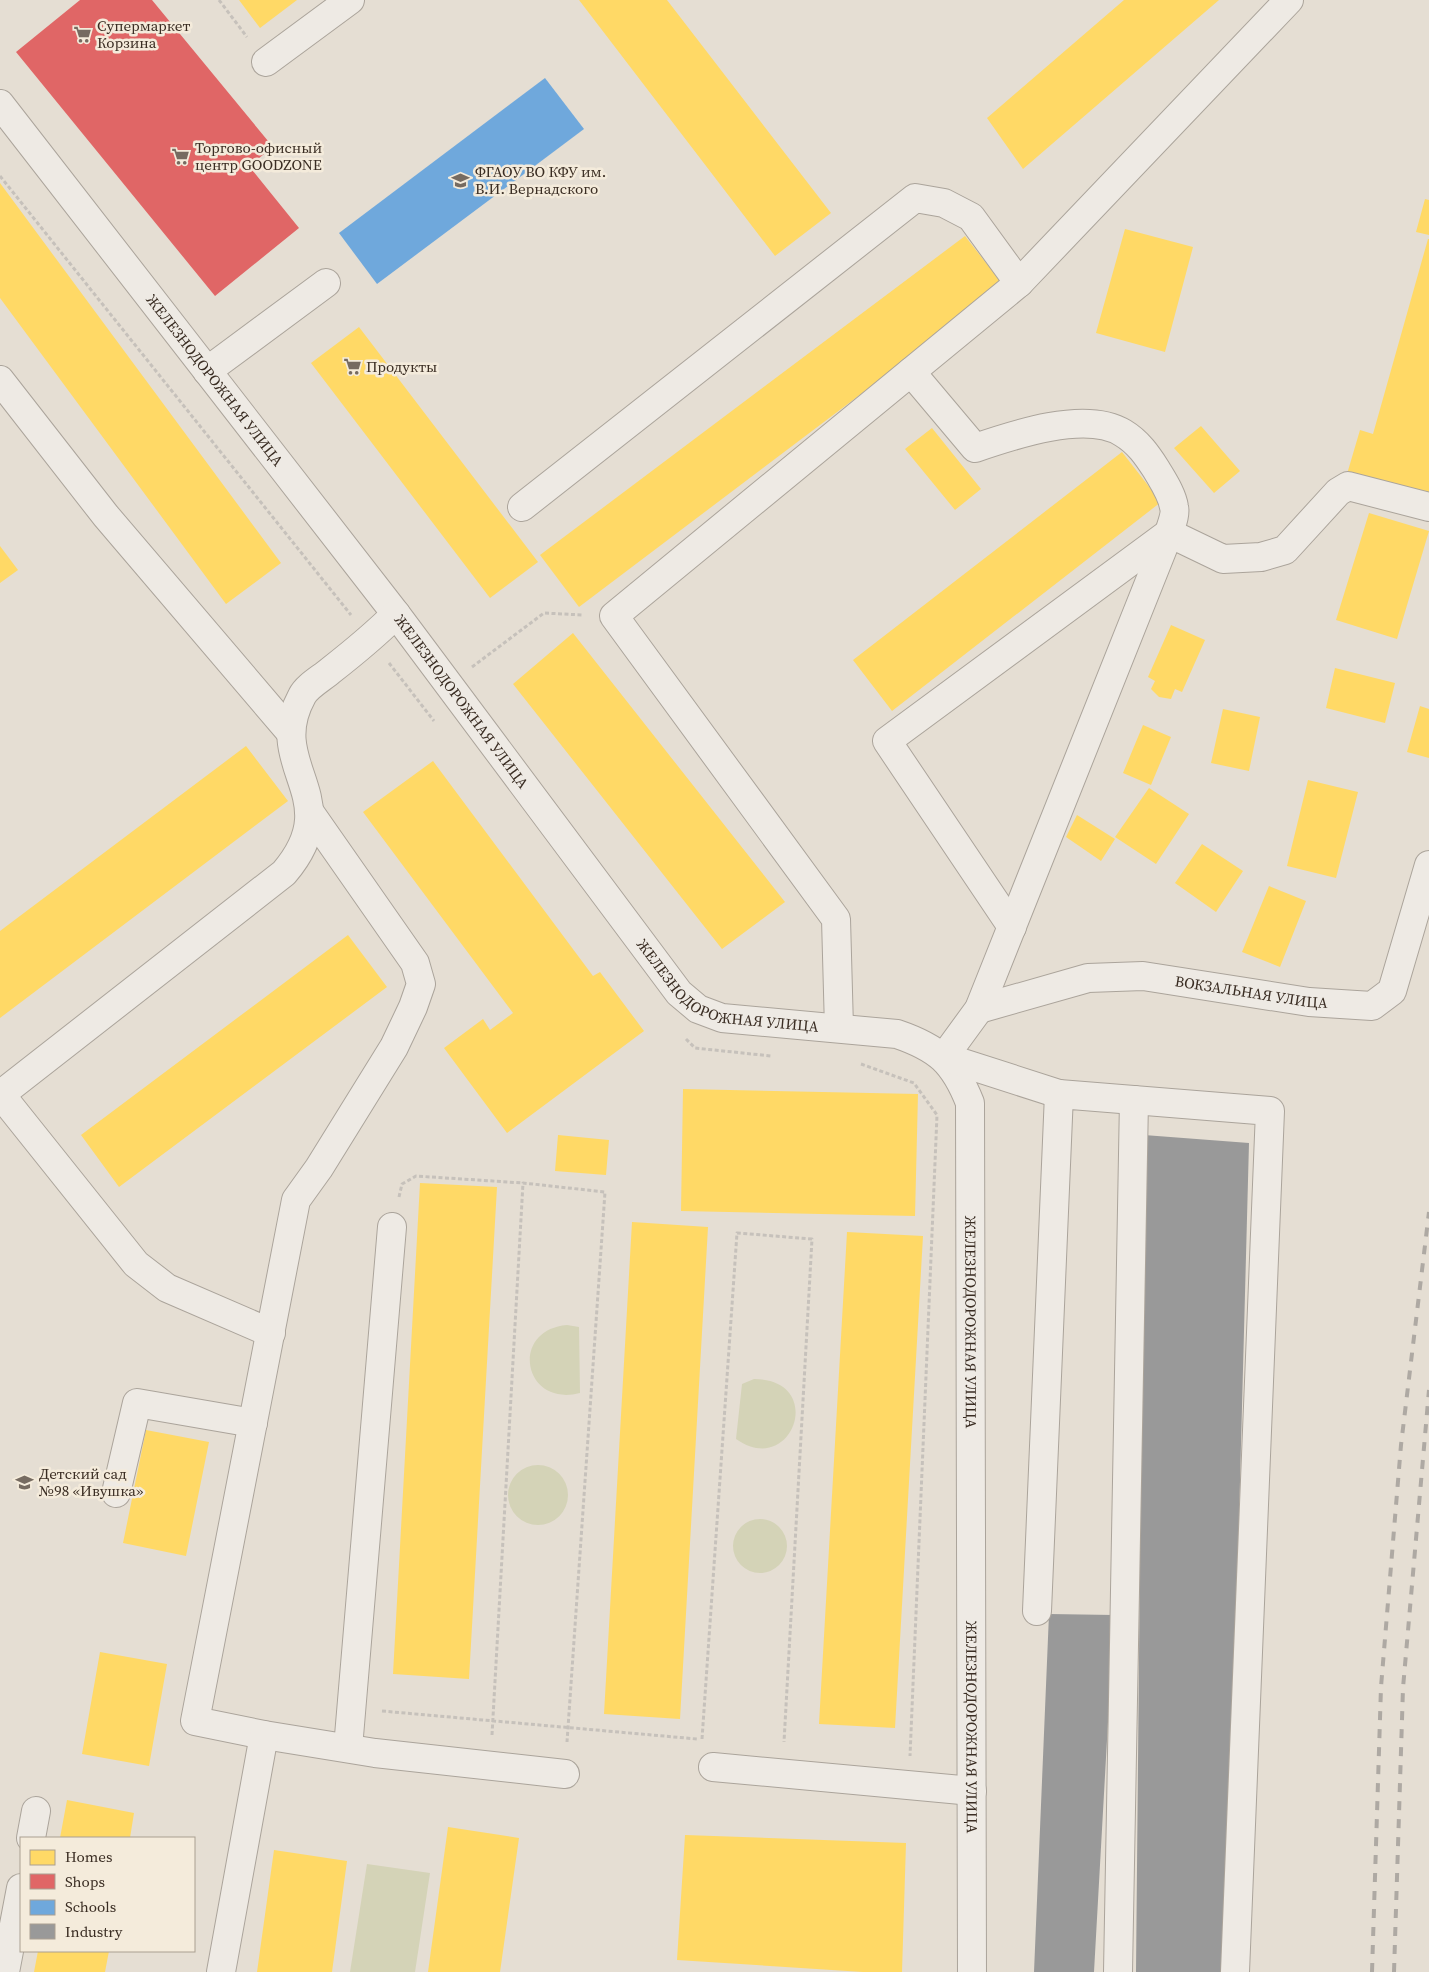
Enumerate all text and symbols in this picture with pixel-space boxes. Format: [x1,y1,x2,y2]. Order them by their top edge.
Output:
place label: Супермаркет Корзина [97,15,190,53]
supermarket icon: Супермаркет Корзина [73,25,93,45]
place label: Торгово-офисный центр GOODZONE [195,137,323,175]
supermarket icon: Торгово-офисный центр GOODZONE [171,147,191,167]
place label: ФГАОУ ВО КФУ им. В.И. Вернадского [475,161,606,199]
school or university icon: ФГАОУ ВО КФУ им. В.И. Вернадского [451,171,471,191]
street label: ЖЕЛЕЗНОДОРОЖНАЯ УЛИЦА [142,290,289,471]
place label: Продукты [366,356,437,377]
supermarket icon: Продукты [342,357,362,377]
street label: ЖЕЛЕЗНОДОРОЖНАЯ УЛИЦА [390,610,534,793]
street label: ЖЕЛЕЗНОДОРОЖНАЯ УЛИЦА [632,934,820,1037]
street label: ВОКЗАЛЬНАЯ УЛИЦА [1174,970,1328,1013]
street label: ЖЕЛЕЗНОДОРОЖНАЯ УЛИЦА [960,1216,982,1429]
place label: Детский сад №98 «Ивушка» [38,1463,143,1501]
school or university icon: Детский сад №98 «Ивушка» [15,1473,35,1493]
street label: ЖЕЛЕЗНОДОРОЖНАЯ УЛИЦА [961,1621,983,1834]
legend [20,1837,195,1952]
text: Homes [65,1846,112,1867]
text: Shops [65,1871,105,1892]
text: Schools [65,1896,116,1917]
text: Industry [65,1921,123,1942]

